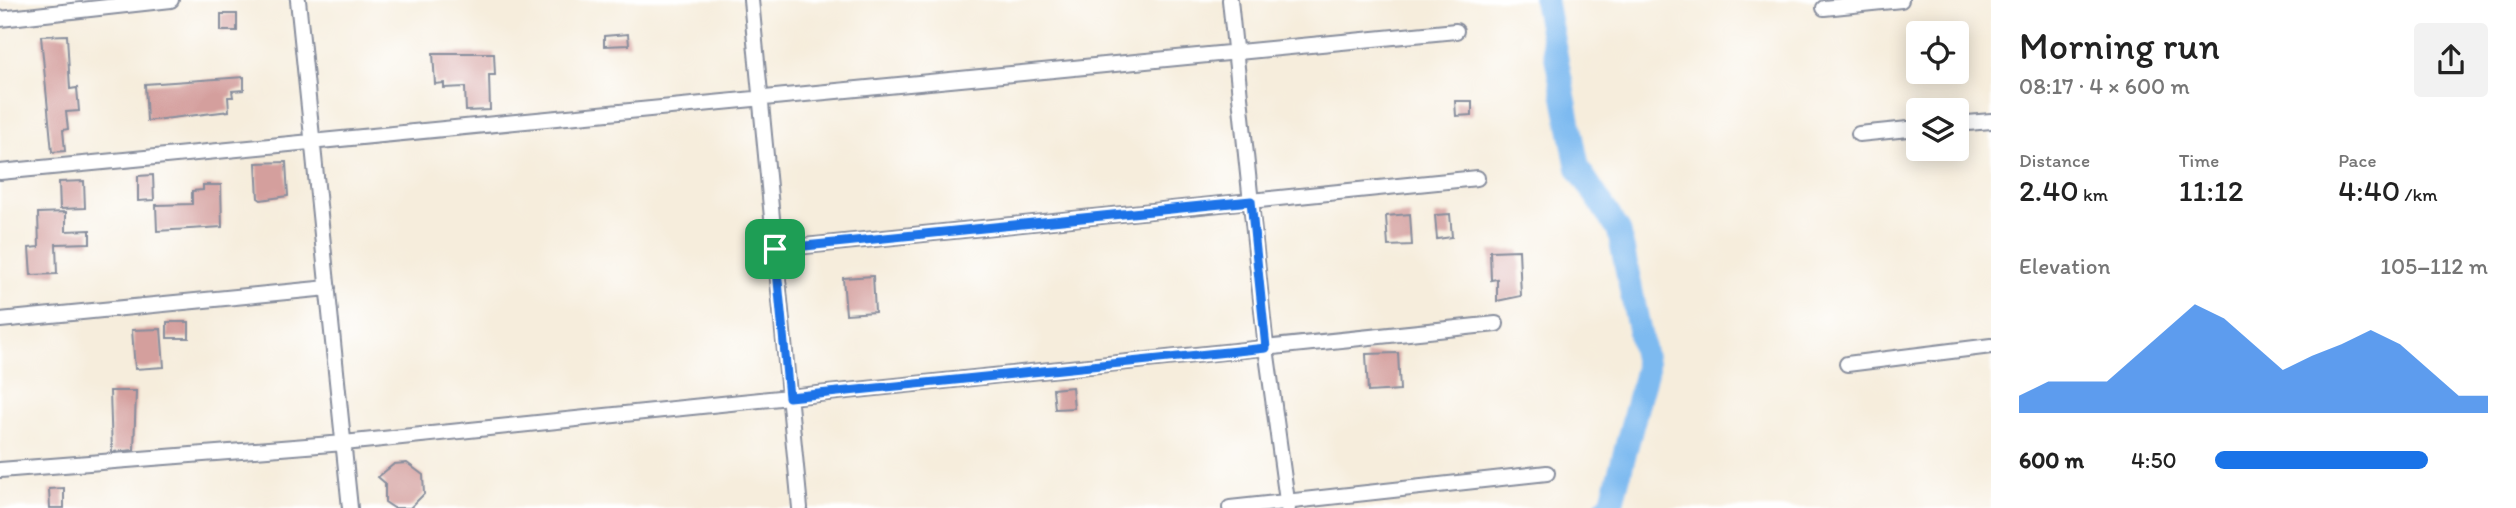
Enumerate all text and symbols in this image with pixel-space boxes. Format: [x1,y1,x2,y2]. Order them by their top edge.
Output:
map controls [1906,21,1969,161]
button: locate [1906,21,1969,84]
text: Morning run [2019,23,2220,69]
button: share [2414,23,2488,97]
text: 08:17 · 4 × 600 m [2019,72,2190,100]
button: layers [1906,98,1969,161]
text: Distance [2019,149,2090,172]
text: Time [2179,149,2219,172]
text: Pace [2338,149,2376,172]
text: 2.40 [2019,172,2079,209]
text: 11:12 [2179,172,2244,209]
text: 4:40 [2338,172,2400,209]
text: km [2079,183,2108,206]
text: /km [2400,183,2438,206]
pin [745,219,805,279]
icon: arrive [756,230,794,268]
text: Elevation [2019,252,2110,280]
text: 105–112 m [2380,252,2488,280]
text: 600 m [2019,446,2084,474]
text: 4:50 [2131,446,2177,474]

